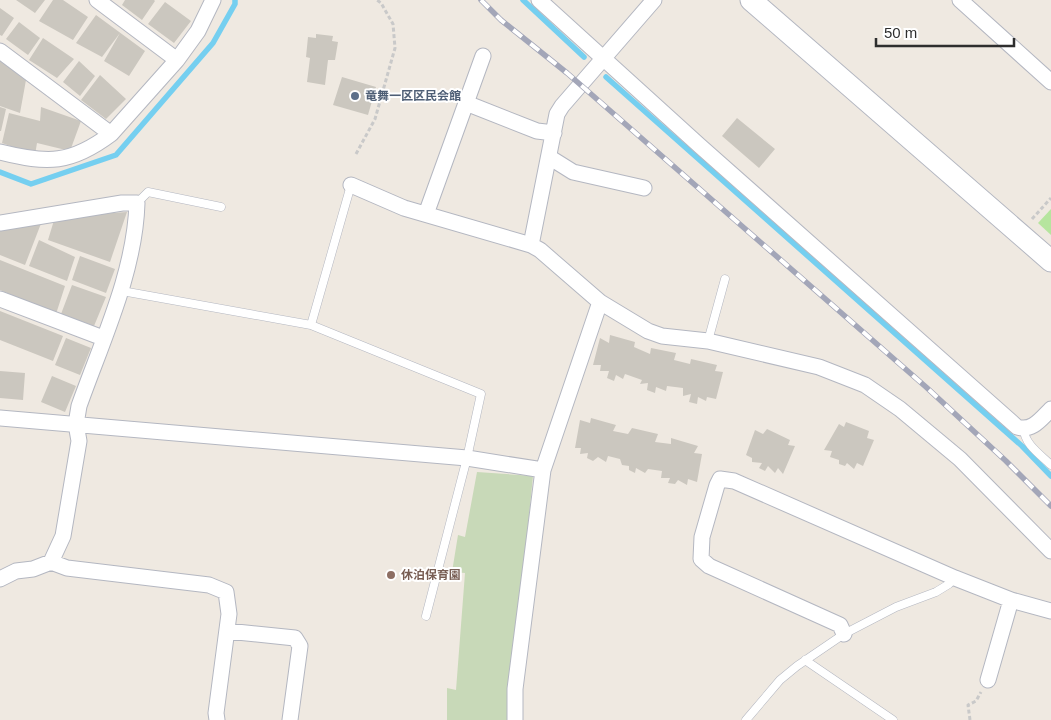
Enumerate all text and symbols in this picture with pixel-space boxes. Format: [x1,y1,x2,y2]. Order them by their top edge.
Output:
scale bar [876,15,1014,47]
text: 50 m [884,24,917,41]
place label: 竜舞一区区民会館 [365,89,461,103]
marker: 竜舞一区区民会館 [349,90,361,102]
place label: 休泊保育園 [401,568,461,582]
marker: 休泊保育園 [385,569,397,581]

